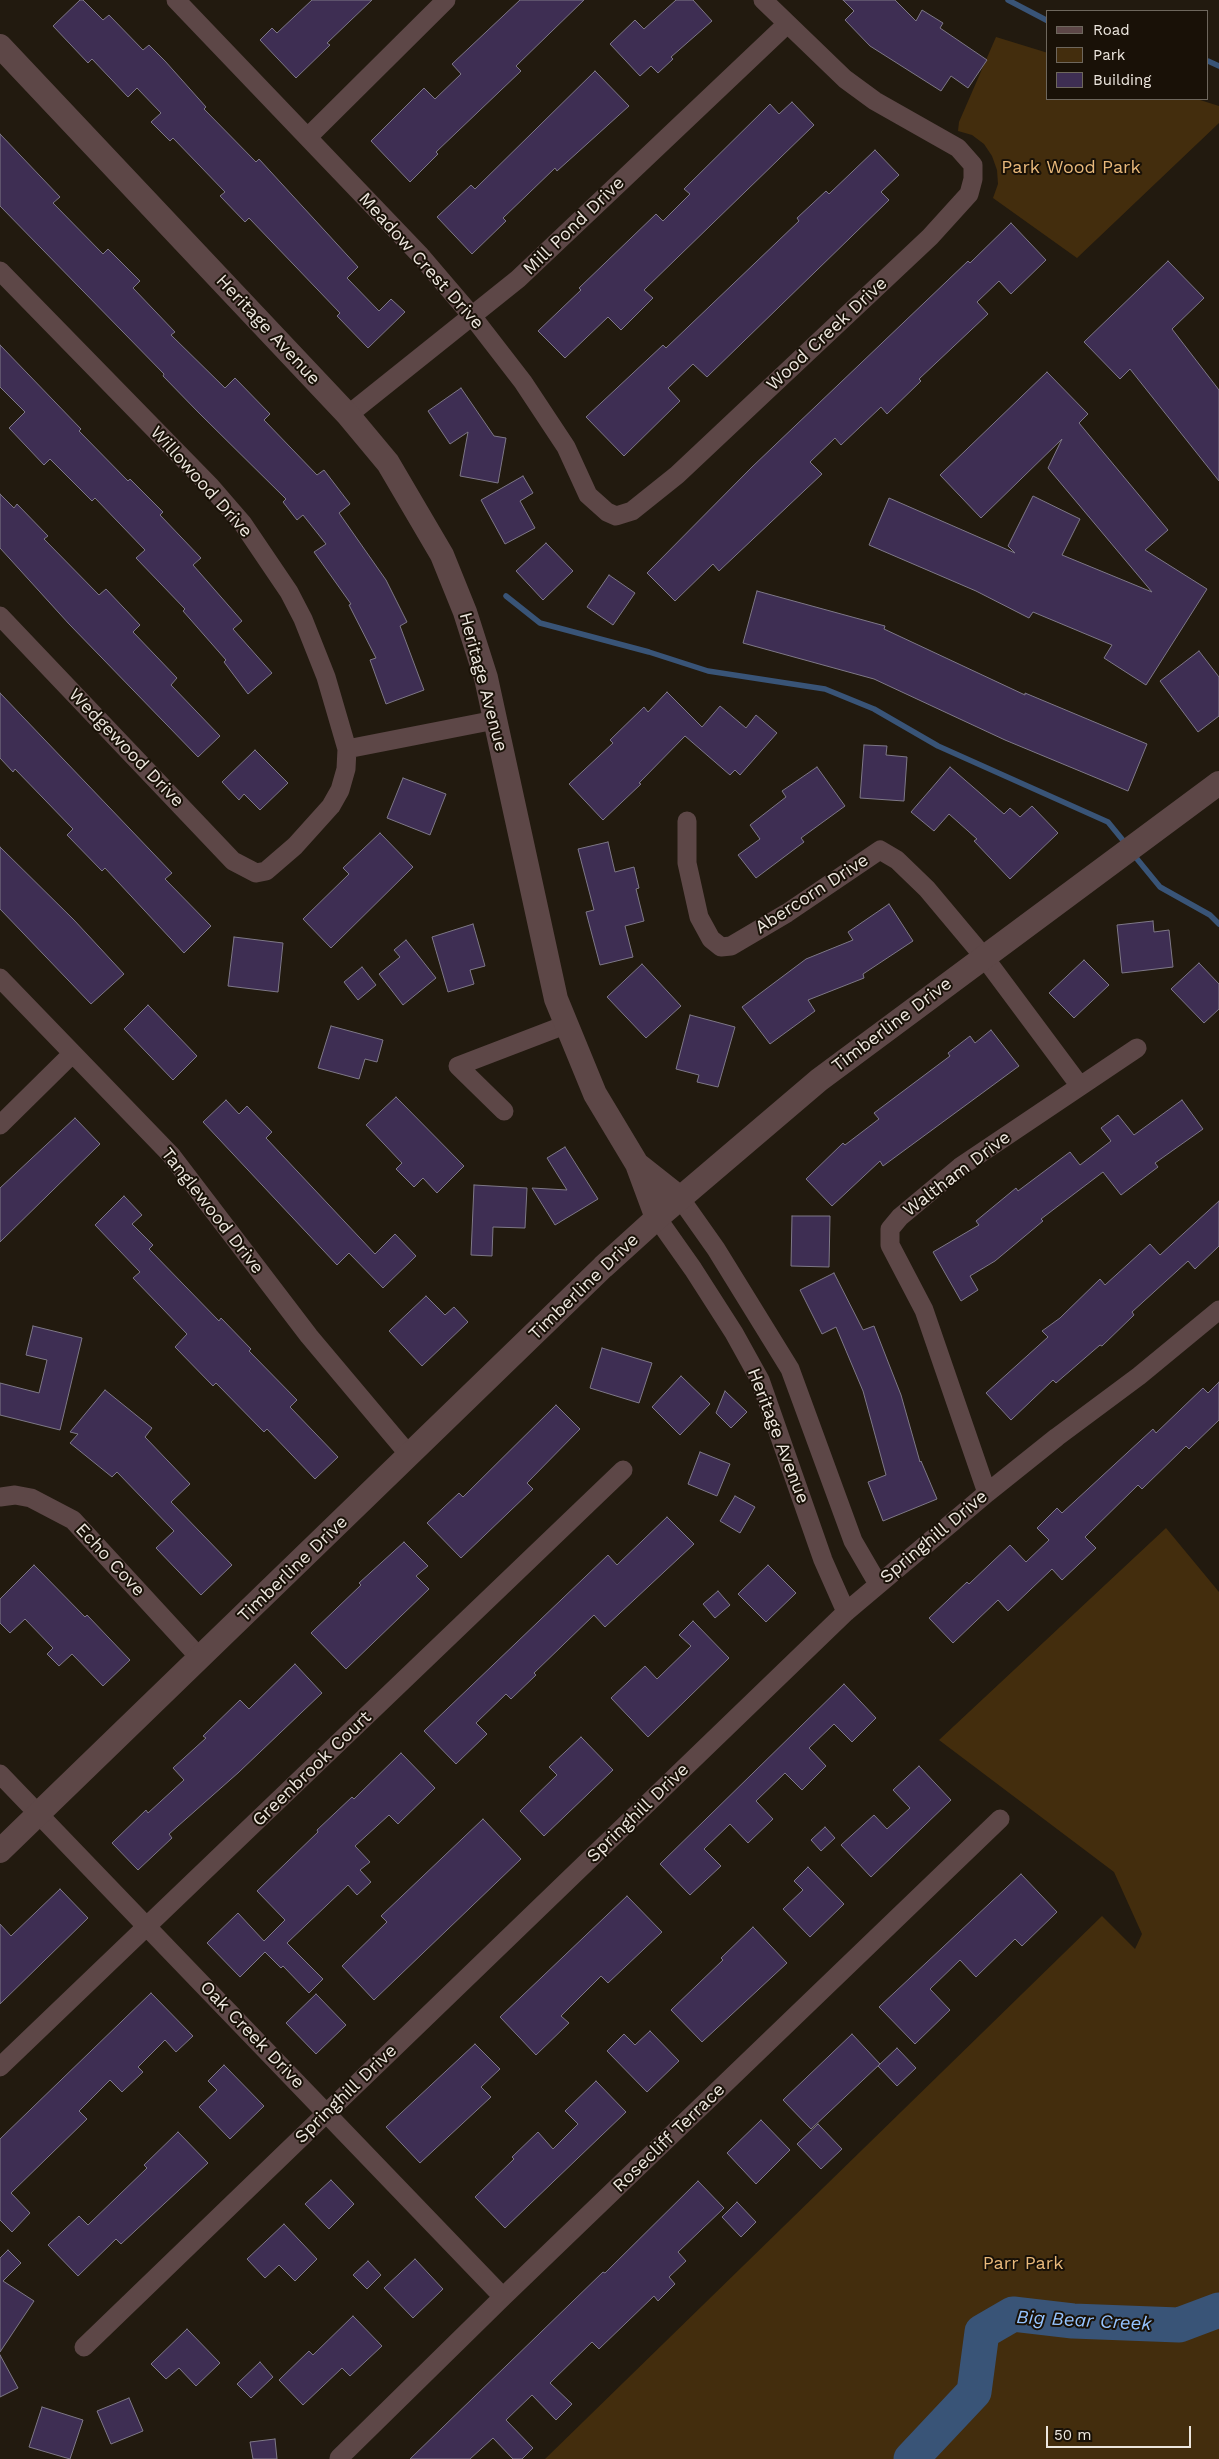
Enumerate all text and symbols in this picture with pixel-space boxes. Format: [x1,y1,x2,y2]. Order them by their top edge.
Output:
legend [1046,10,1209,100]
text: Road [1093,21,1130,39]
text: Park [1093,46,1125,64]
text: Building [1093,71,1151,89]
park label: Park Wood Park [1001,157,1141,179]
street label: Mill Pond Drive [519,172,629,280]
street label: Meadow Crest Drive [354,188,488,334]
street label: Heritage Avenue [211,270,325,390]
street label: Wood Creek Drive [762,273,892,395]
street label: Willowood Drive [145,422,257,542]
street label: Heritage Avenue [454,610,512,754]
street label: Wedgewood Drive [64,684,188,812]
street label: Abercorn Drive [751,849,873,939]
street label: Timberline Drive [828,973,956,1077]
street label: Waltham Drive [899,1127,1015,1221]
street label: Tanglewood Drive [156,1144,268,1278]
street label: Timberline Drive [525,1229,643,1345]
street label: Heritage Avenue [742,1365,814,1507]
street label: Springhill Drive [876,1486,992,1588]
street label: Timberline Drive [234,1511,352,1627]
street label: Echo Cove [71,1519,149,1601]
street label: Greenbrook Court [248,1707,376,1831]
street label: Springhill Drive [583,1759,693,1867]
street label: Oak Creek Drive [195,1977,309,2093]
street label: Springhill Drive [291,2040,401,2148]
street label: Rosecliff Terrace [608,2079,730,2197]
park label: Parr Park [983,2253,1063,2275]
water label: Big Bear Creek [1016,2306,1152,2336]
scale bar [1049,2416,1194,2448]
text: 50 m [1054,2426,1091,2444]

